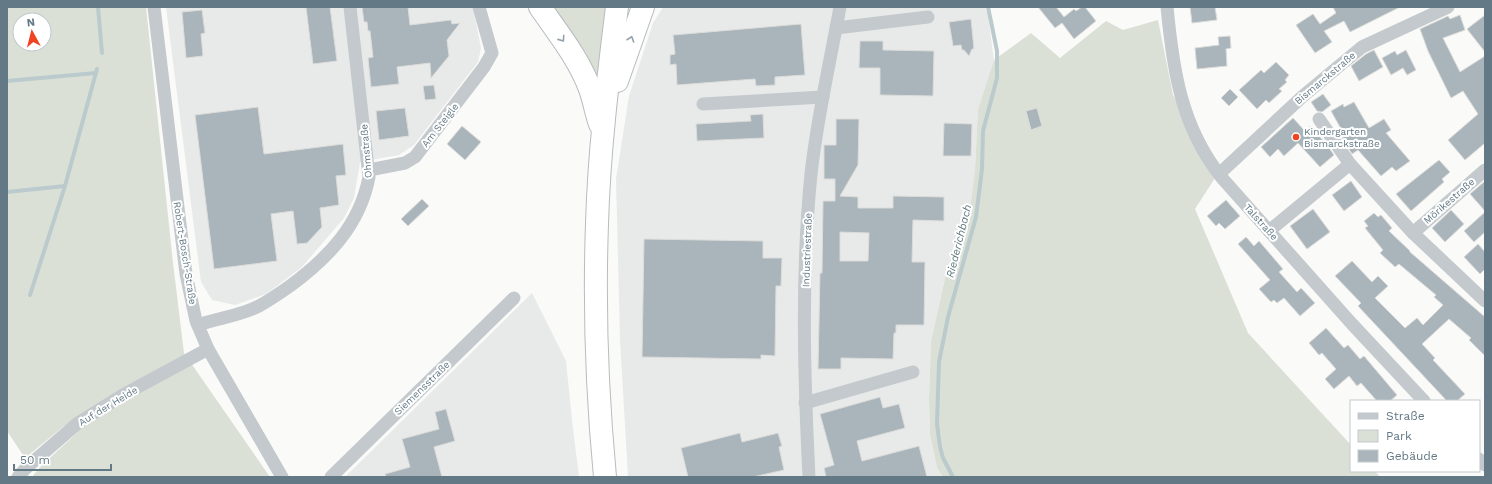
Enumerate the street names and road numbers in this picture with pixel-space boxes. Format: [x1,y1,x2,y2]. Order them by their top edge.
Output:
street label: Bismarckstraße [1292,49,1358,107]
street label: Am Steigle [419,101,461,149]
street label: Ohmstraße [358,123,374,178]
street label: Mörikestraße [1421,176,1477,226]
street label: Robert-Bosch-Straße [171,201,199,305]
street label: Talstraße [1242,202,1280,242]
street label: Industriestraße [800,212,814,287]
street label: Siemensstraße [392,359,452,417]
street label: Auf der Heide [77,384,140,428]

